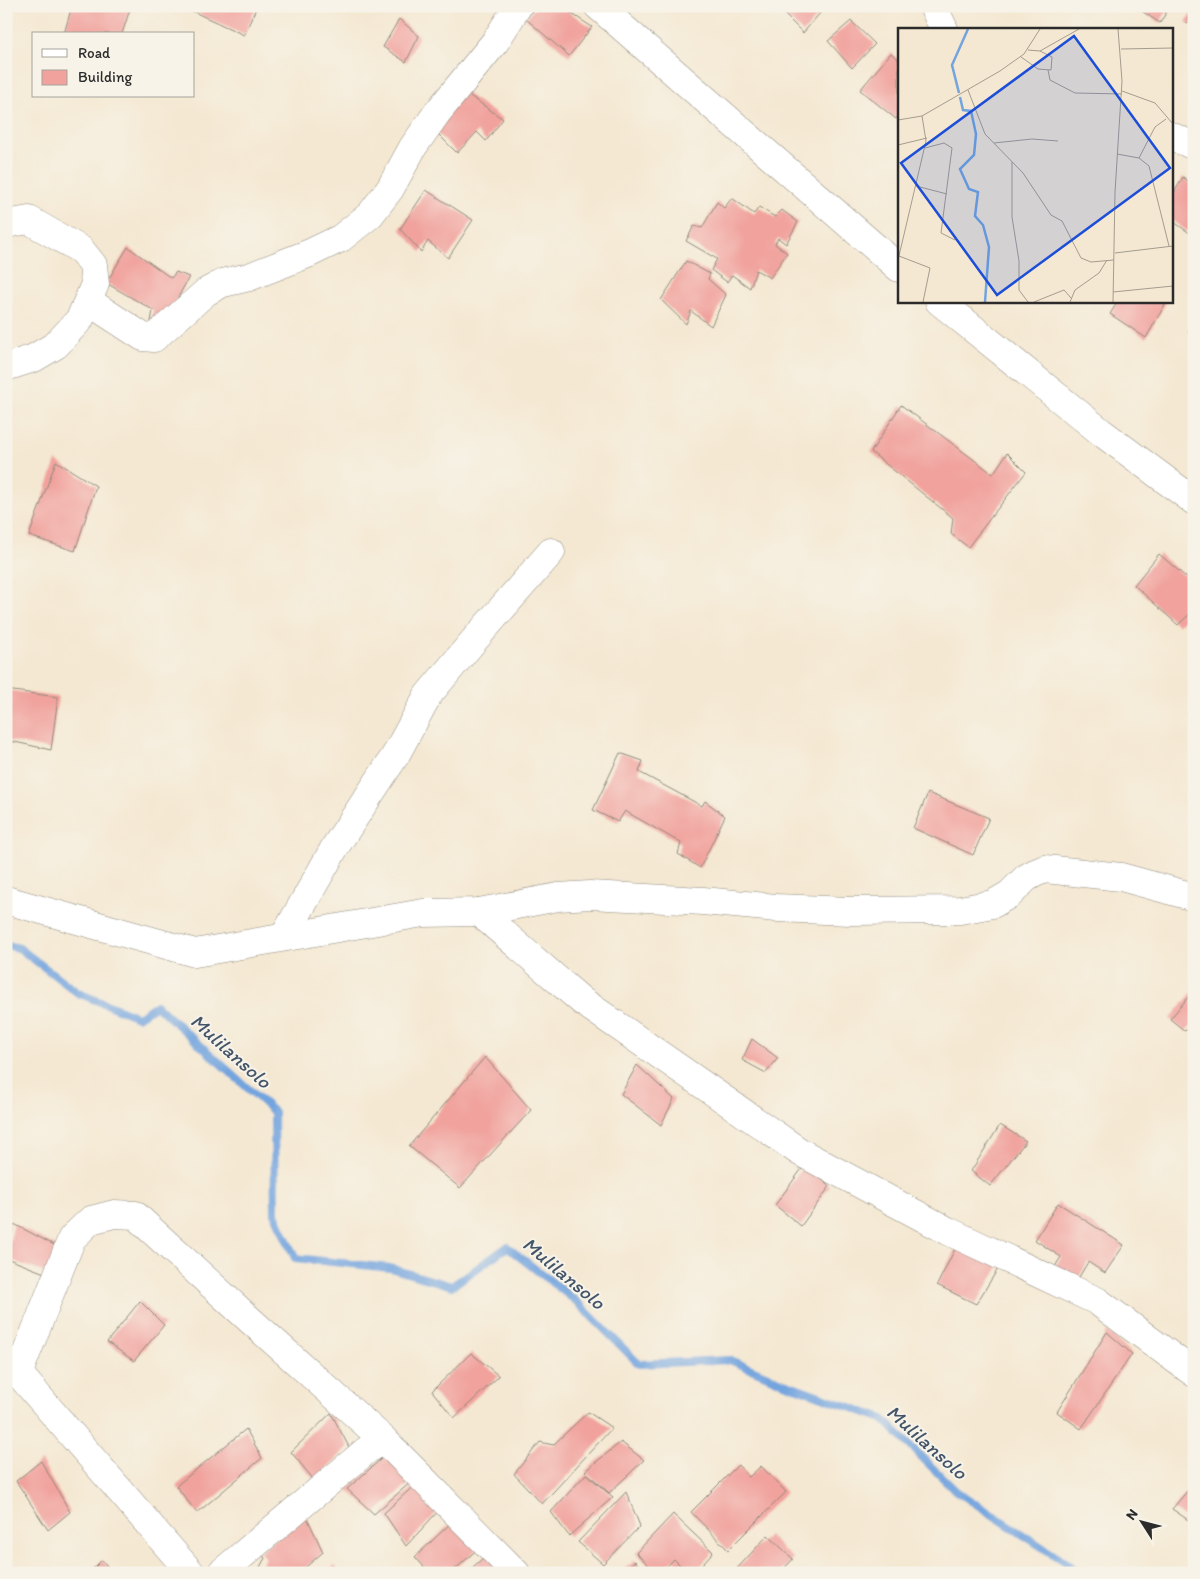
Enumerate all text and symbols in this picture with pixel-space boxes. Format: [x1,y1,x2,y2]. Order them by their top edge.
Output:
inset map [898,28,1172,302]
legend [32,32,195,98]
text: Road [78,44,111,62]
text: Building [78,68,132,86]
water label: Mulilansolo [186,1009,277,1094]
water label: Mulilansolo [518,1232,611,1315]
water label: Mulilansolo [882,1400,973,1485]
north arrow [1118,1496,1168,1546]
text: N [1122,1506,1142,1523]

